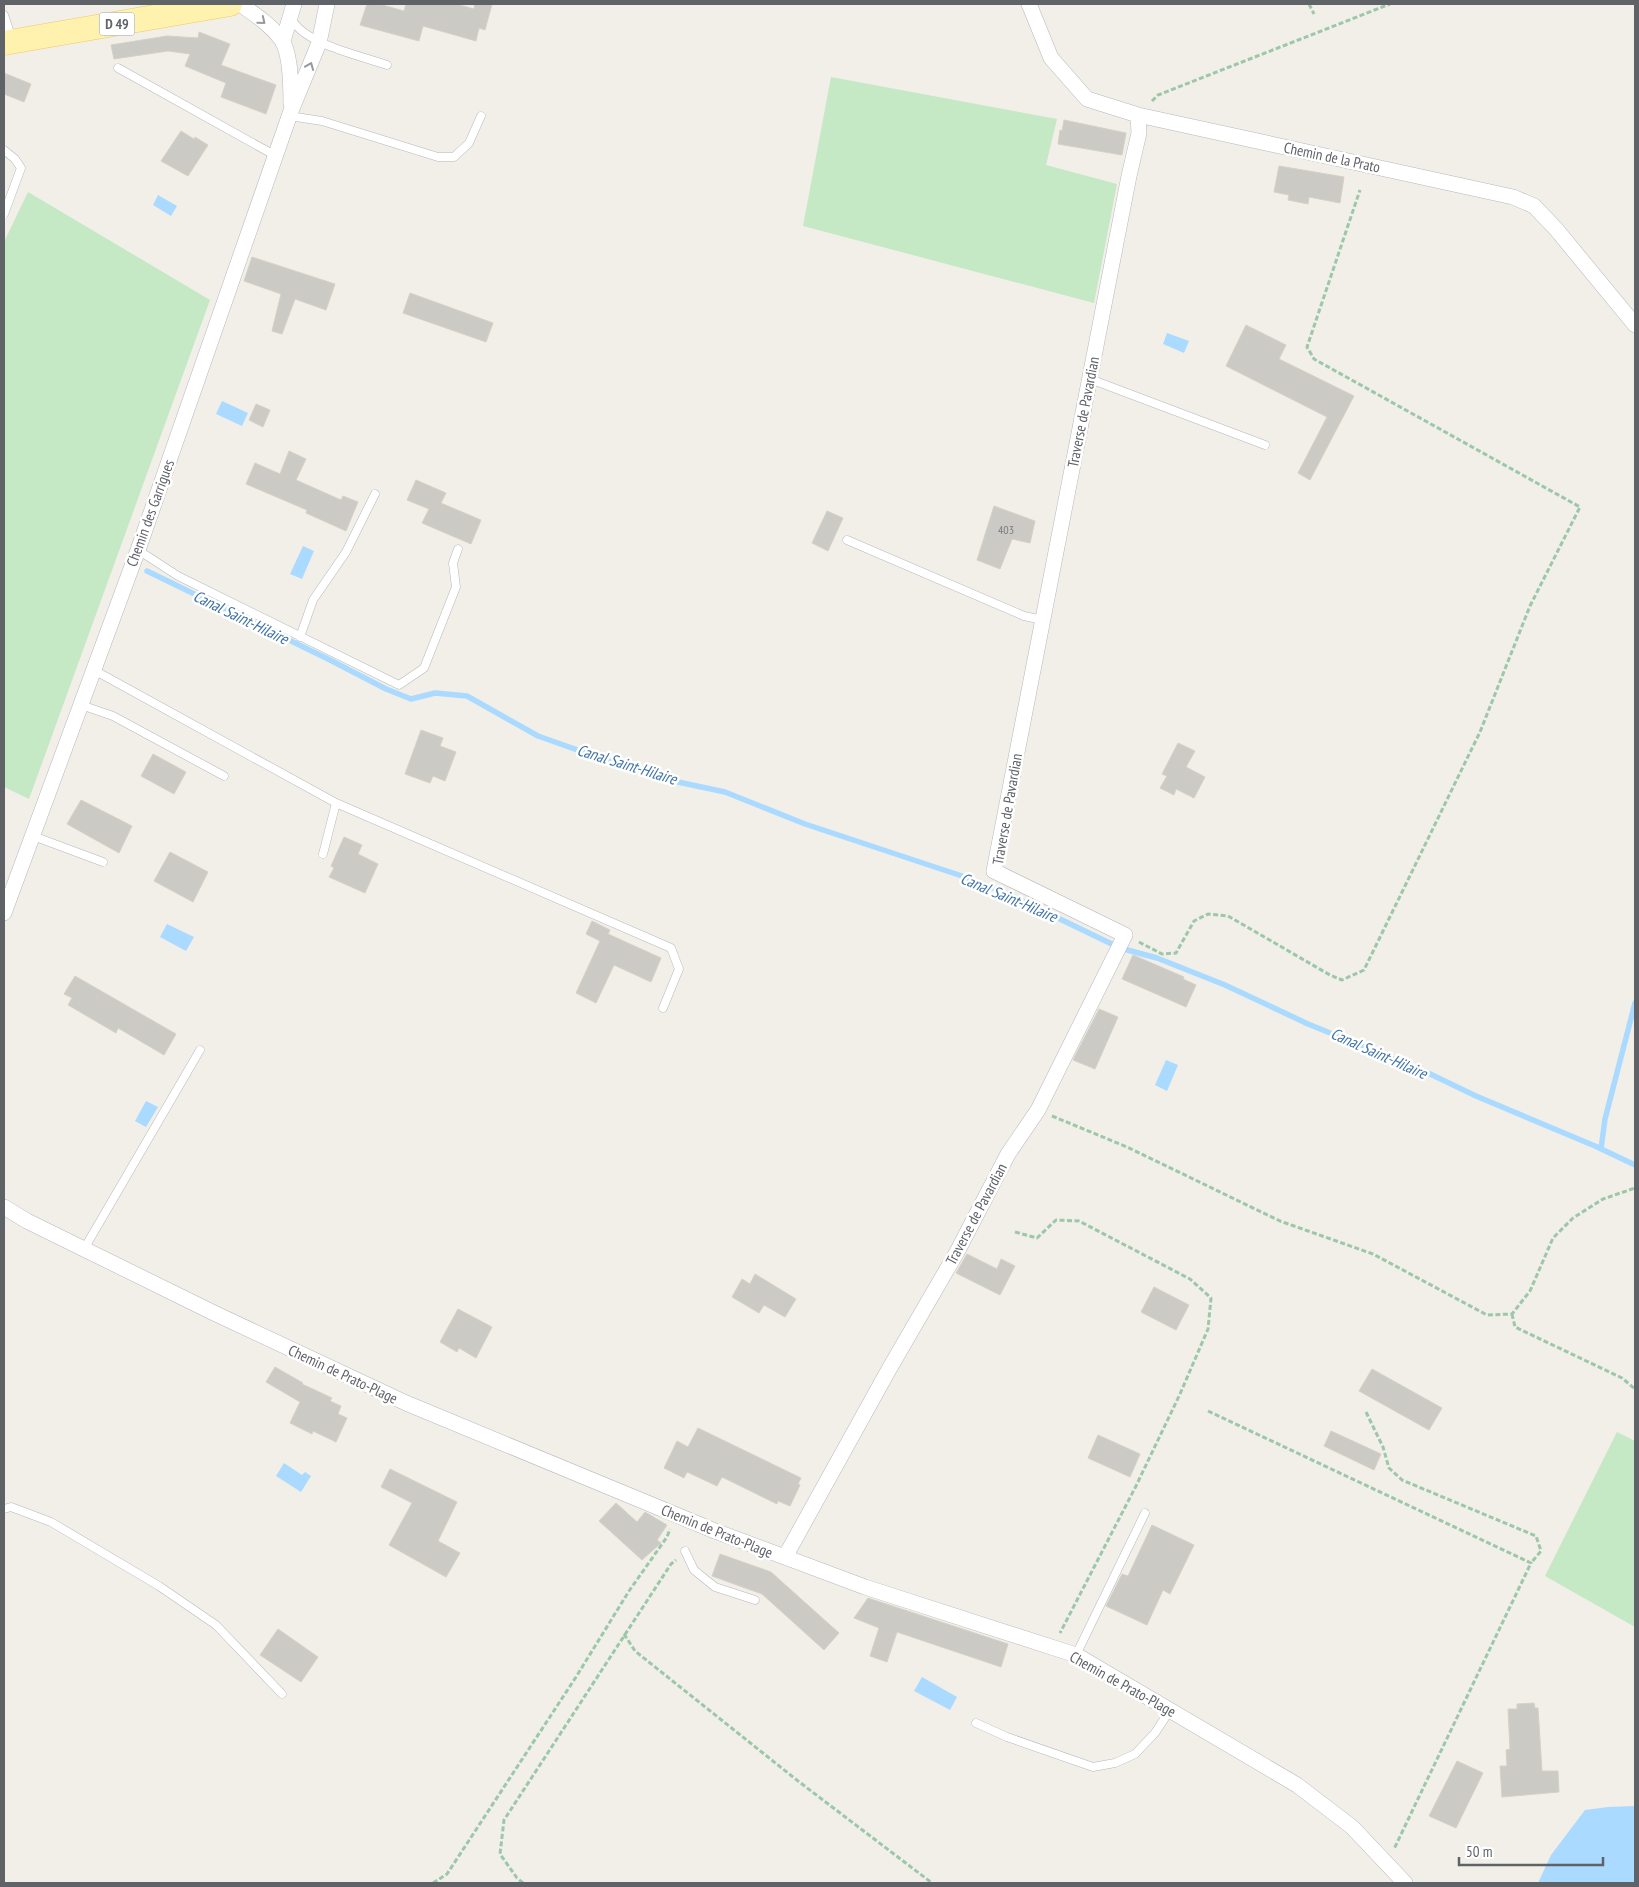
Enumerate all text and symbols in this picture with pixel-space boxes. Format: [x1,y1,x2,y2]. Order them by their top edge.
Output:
road number: D 49 [100,12,134,36]
one-way arrow [257,15,266,24]
one-way arrow [304,62,314,71]
street label: Chemin de la Prato [1282,138,1382,176]
street label: Traverse de Pavardian [1063,355,1103,469]
street label: Chemin des Garrigues [122,457,178,569]
house number: 403 [998,522,1014,537]
water label: Canal Saint-Hilaire [190,585,293,649]
water label: Canal Saint-Hilaire [575,739,681,789]
street label: Traverse de Pavardian [988,752,1026,866]
water label: Canal Saint-Hilaire [958,868,1062,927]
water label: Canal Saint-Hilaire [1328,1023,1431,1084]
street label: Traverse de Pavardian [941,1160,1011,1268]
street label: Chemin de Prato-Plage [285,1340,401,1408]
street label: Chemin de Prato-Plage [658,1500,776,1562]
street label: Chemin de Prato-Plage [1067,1647,1179,1721]
scale bar [1459,1834,1603,1866]
text: 50 m [1466,1842,1492,1861]

